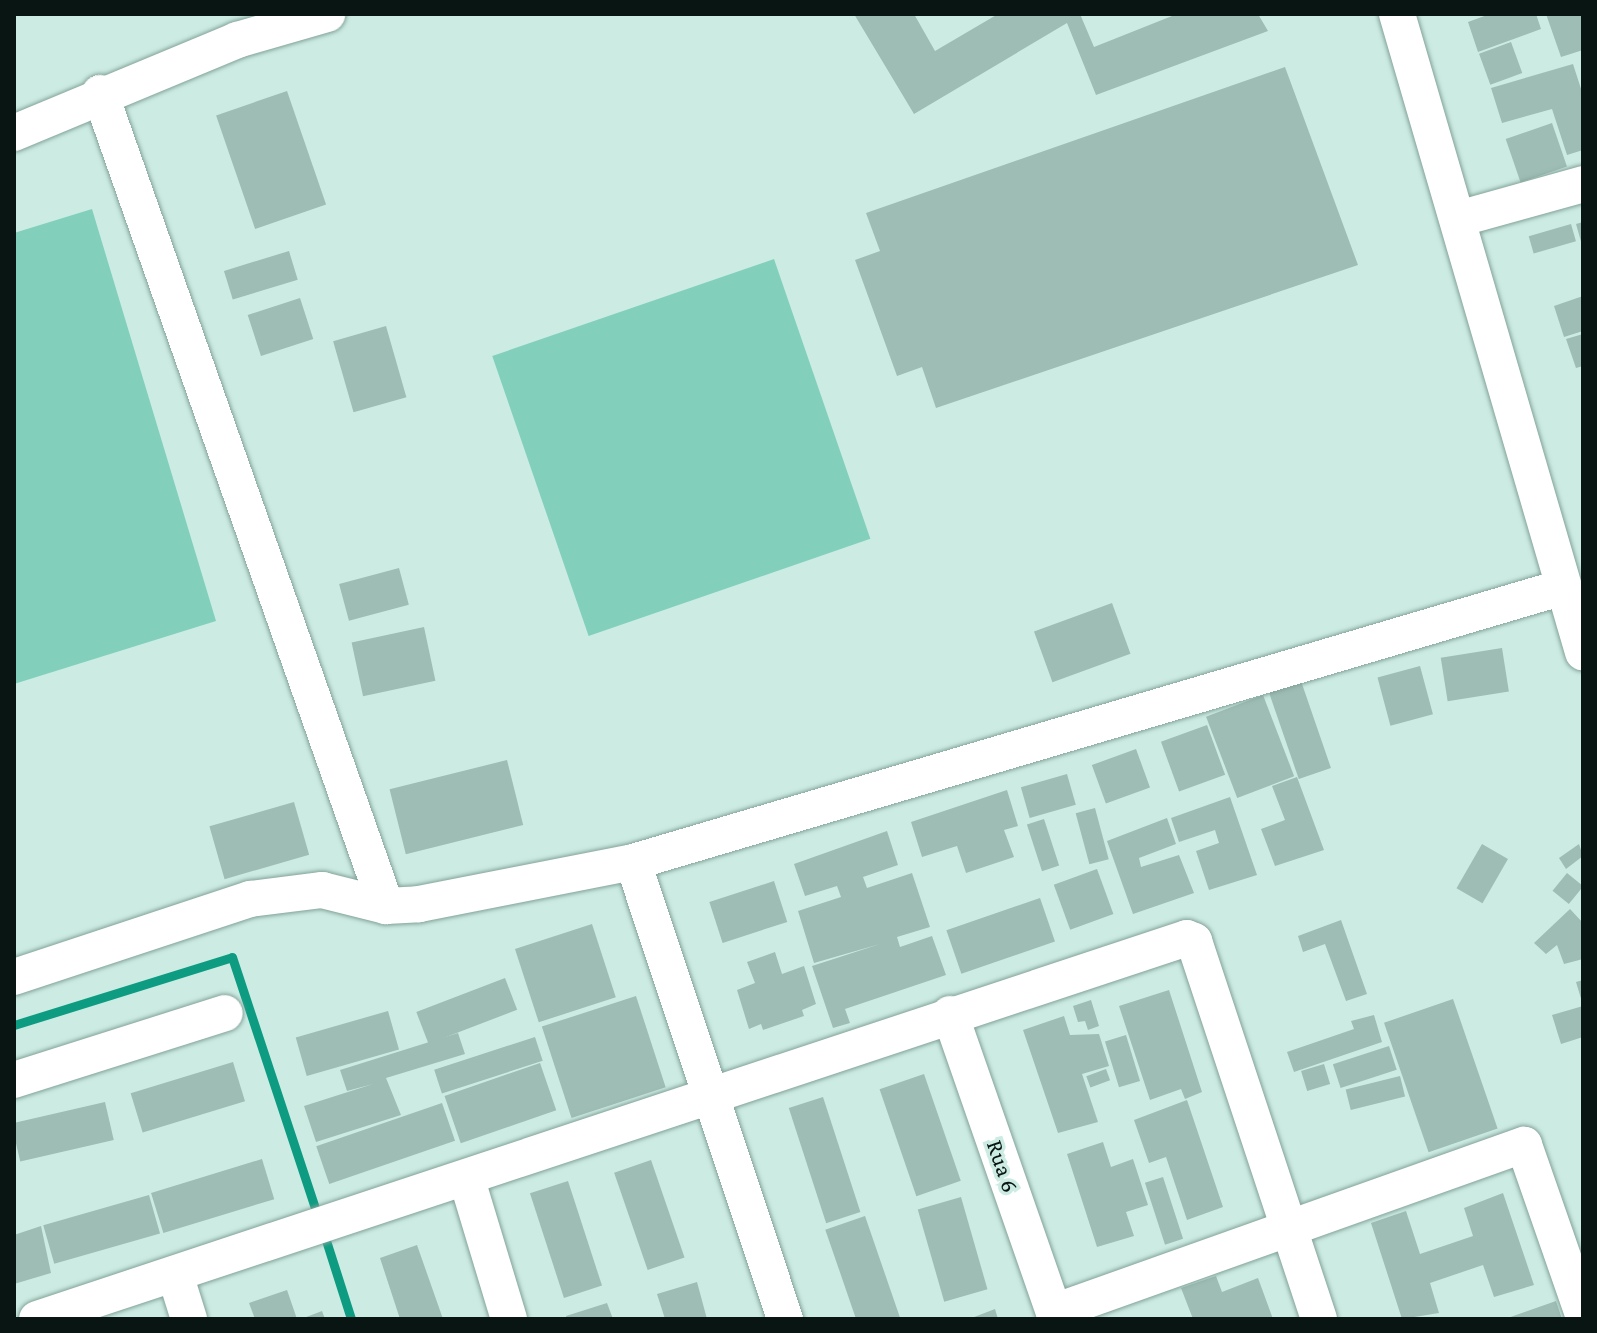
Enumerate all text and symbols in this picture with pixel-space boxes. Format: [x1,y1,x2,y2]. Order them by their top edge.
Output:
street label: Rua 6 [981,1136,1025,1196]

